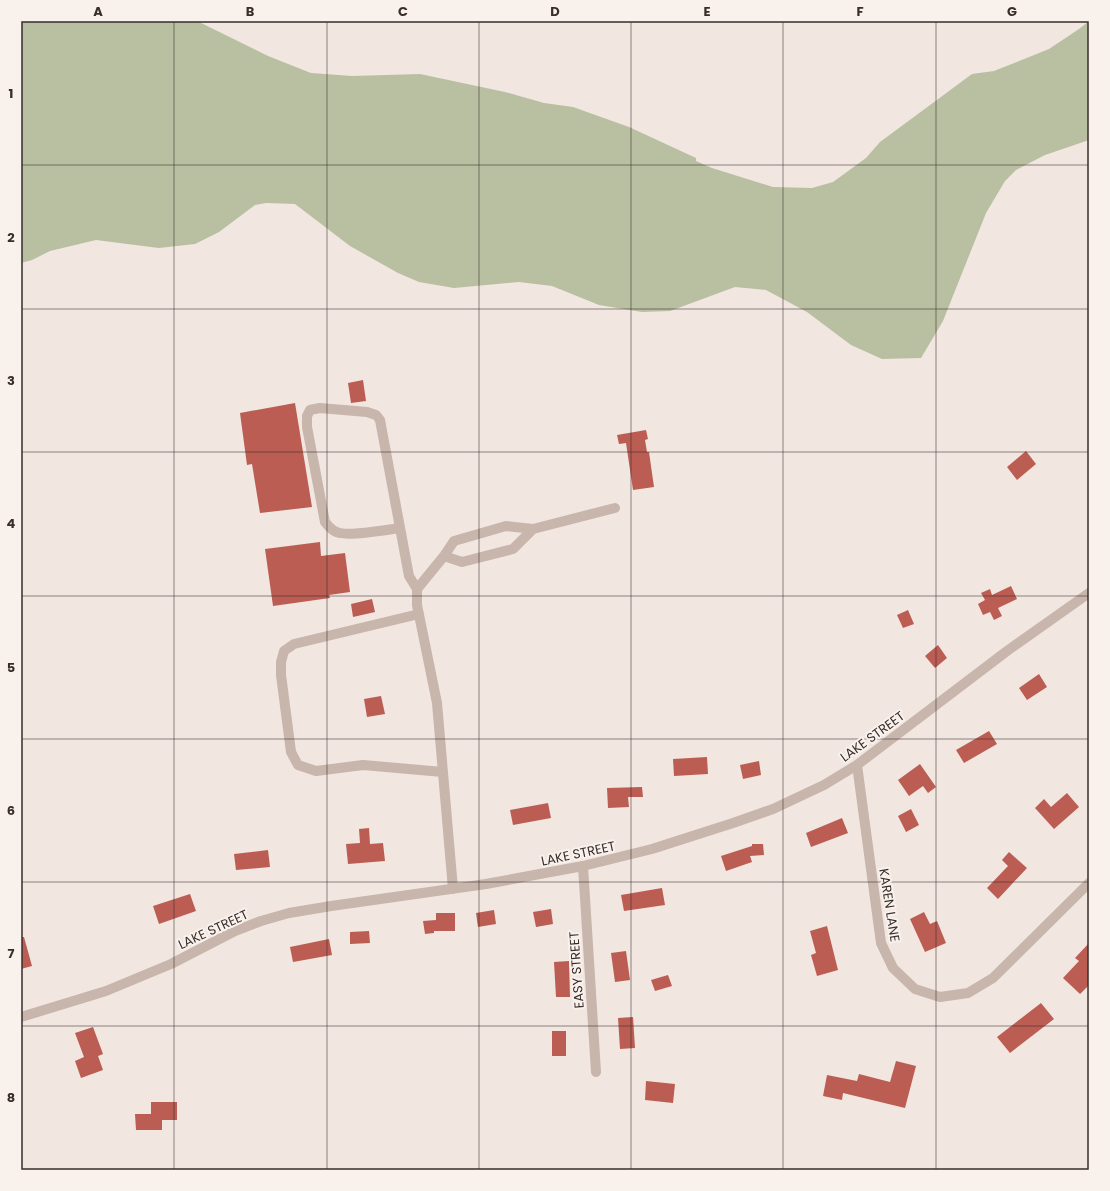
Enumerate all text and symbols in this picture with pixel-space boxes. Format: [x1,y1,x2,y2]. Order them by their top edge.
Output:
text: A [93,2,103,21]
text: B [246,2,255,21]
text: C [398,2,408,21]
text: D [550,2,560,21]
text: E [703,2,711,21]
text: F [856,2,864,21]
text: G [1007,2,1017,21]
text: 1 [9,84,13,103]
text: 2 [7,228,15,247]
text: 3 [7,371,15,390]
text: 4 [7,514,16,533]
text: 5 [7,658,15,677]
street label: LAKE STREET [836,707,908,766]
text: 6 [7,801,15,820]
street label: LAKE STREET [539,836,617,871]
street label: KAREN LANE [874,867,905,943]
street label: LAKE STREET [175,905,251,954]
street label: EASY STREET [564,931,589,1009]
text: 7 [8,944,15,963]
text: 8 [7,1088,15,1107]

